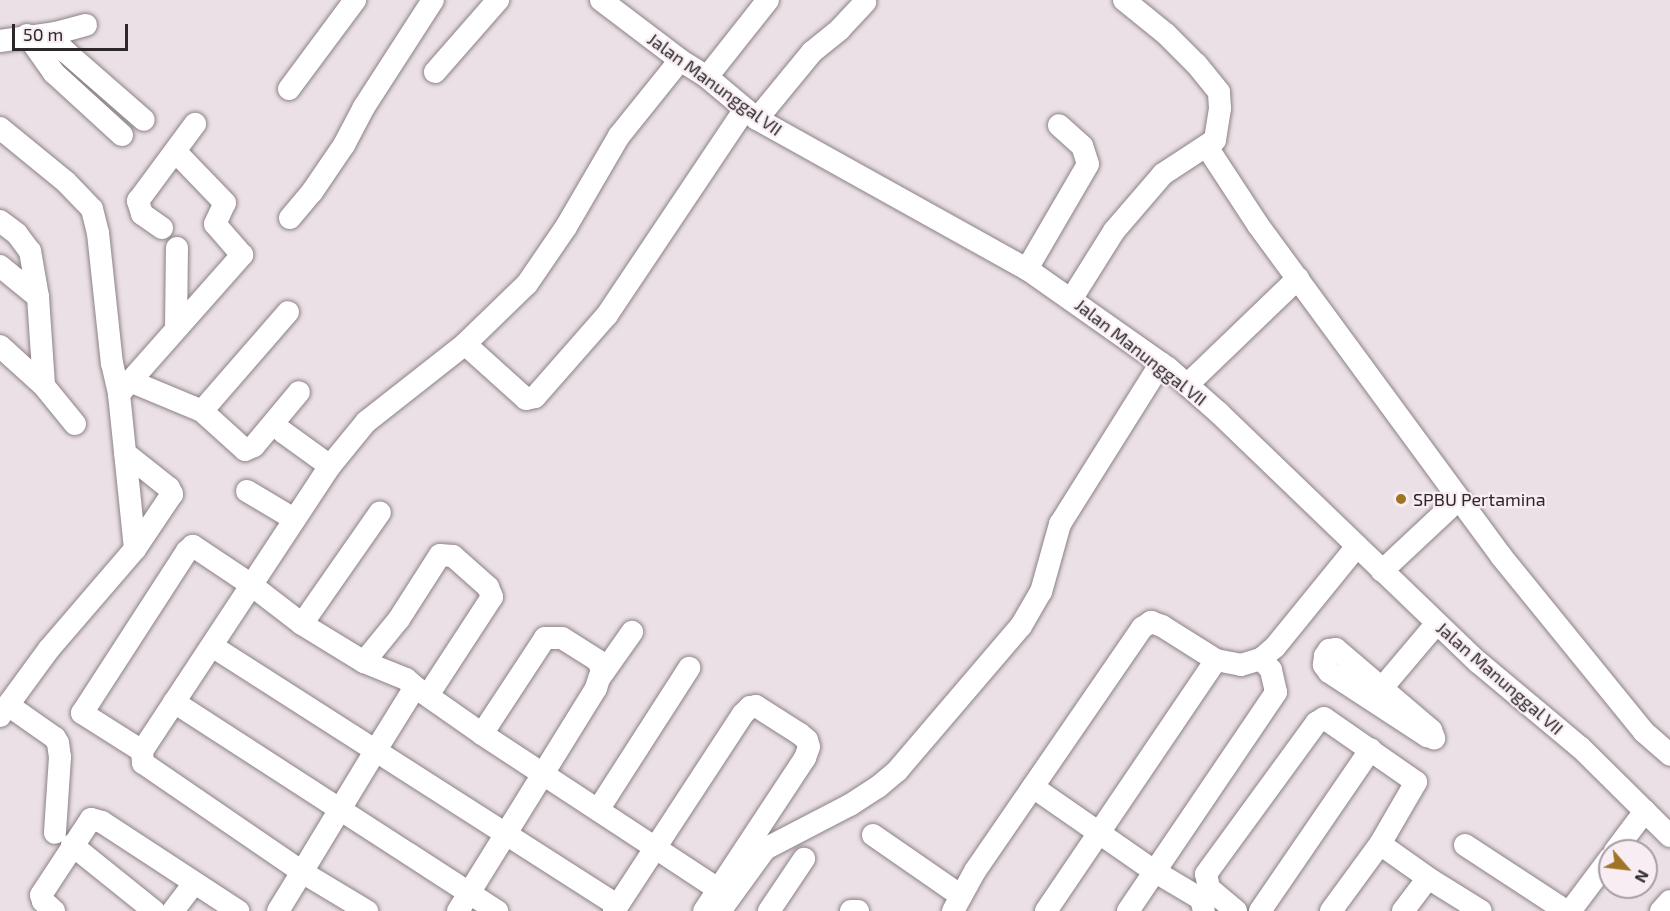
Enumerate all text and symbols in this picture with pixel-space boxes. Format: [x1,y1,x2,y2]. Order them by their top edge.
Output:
scale bar [15,12,130,50]
text: 50 m [23,23,63,45]
street label: Jalan Manunggal VII [643,28,787,140]
street label: Jalan Manunggal VII [1070,294,1212,410]
place label: SPBU Pertamina [1413,488,1546,510]
marker: SPBU Pertamina [1394,492,1408,506]
street label: Jalan Manunggal VII [1432,617,1568,739]
north arrow [1598,839,1658,899]
text: N [1631,867,1654,886]

